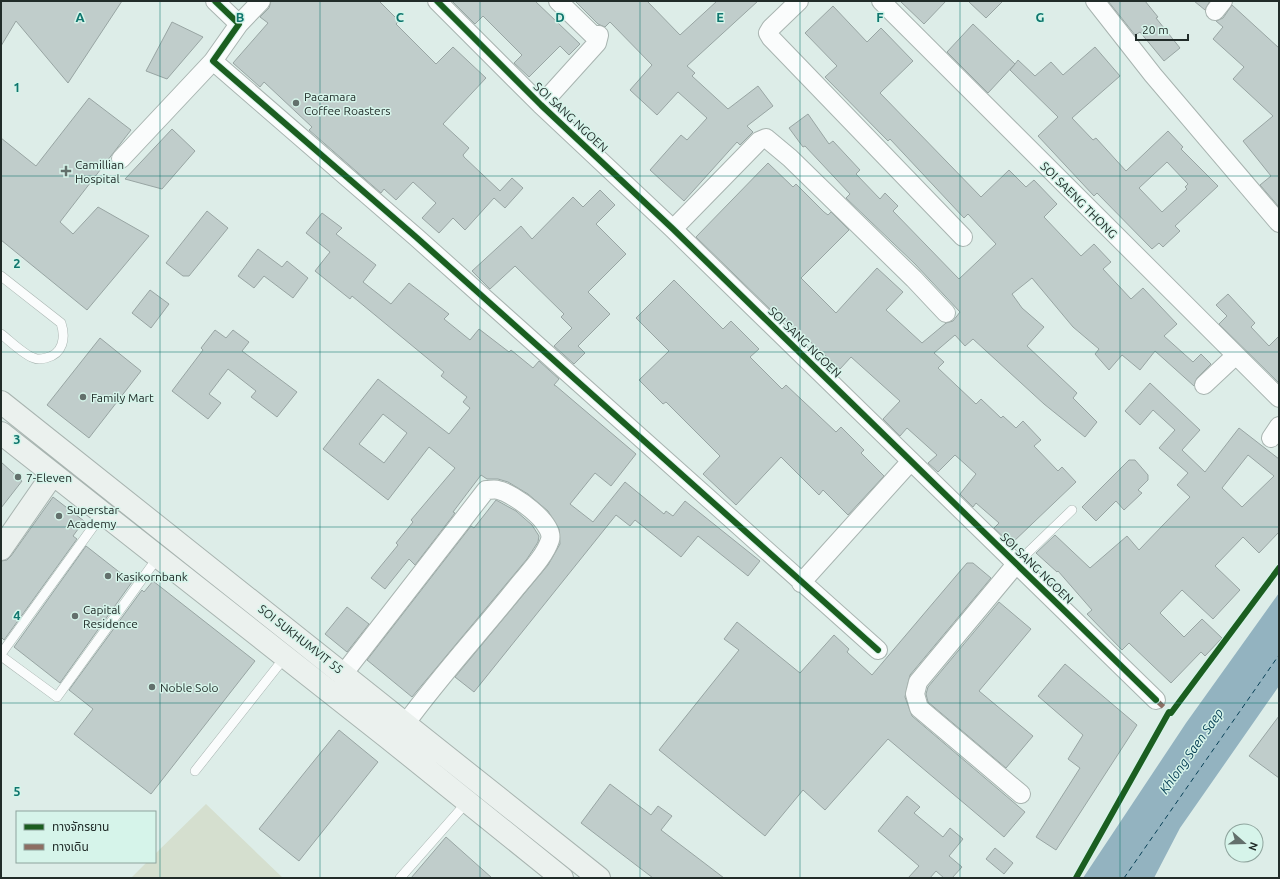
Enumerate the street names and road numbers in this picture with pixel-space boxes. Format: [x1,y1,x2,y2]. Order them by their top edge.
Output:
street label: SOI SANG NGOEN [531,80,611,154]
street label: SOI SAENG THONG [1038,159,1120,241]
street label: SOI SANG NGOEN [766,304,844,380]
street label: SOI SANG NGOEN [998,530,1076,606]
street label: SOI SUKHUMVIT 55 [256,602,346,676]

